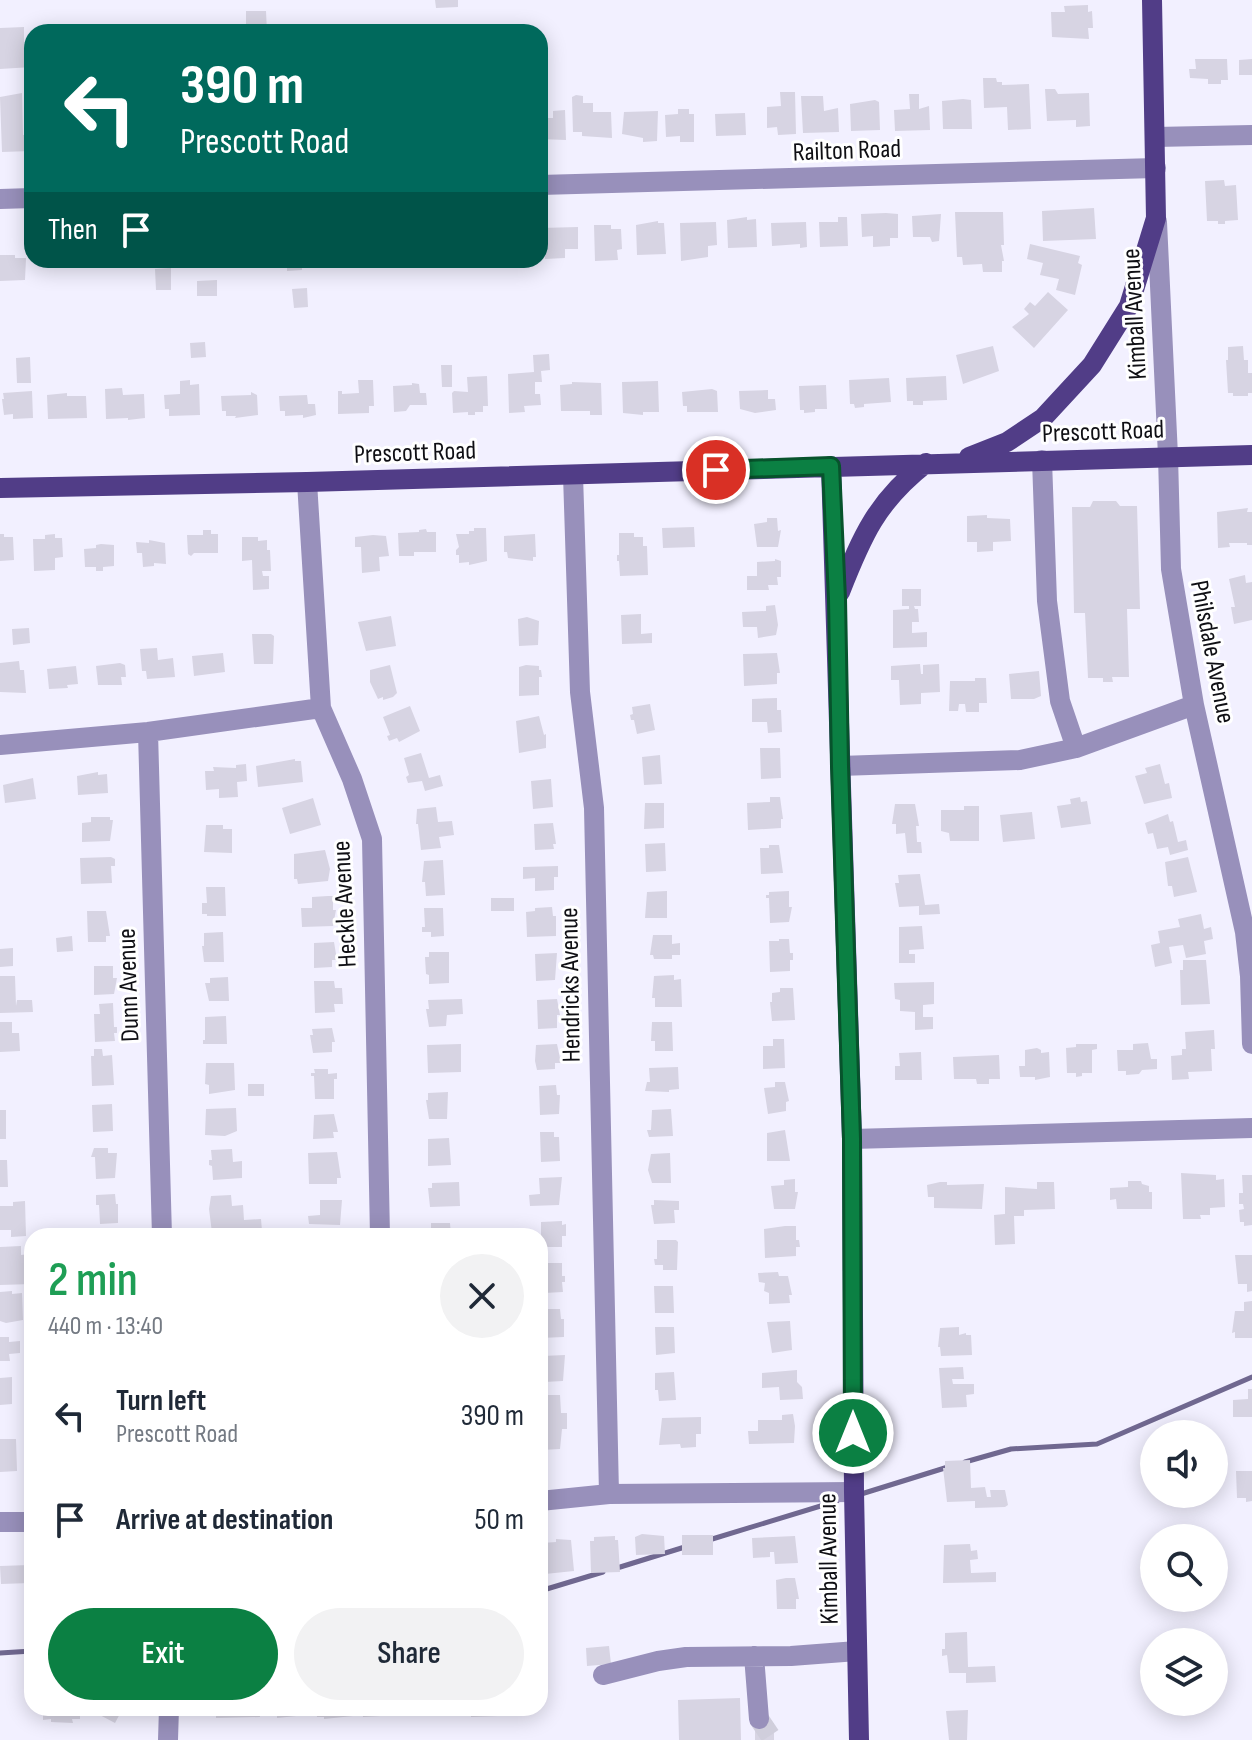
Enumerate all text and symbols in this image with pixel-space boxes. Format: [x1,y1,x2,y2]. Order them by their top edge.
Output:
text: 390 m [180,53,304,120]
icon: left [48,56,152,160]
text: Prescott Road [180,121,349,164]
street label: Railton Road [792,134,902,168]
icon: arrive [114,208,158,252]
text: Then [48,212,98,248]
street label: Kimball Avenue [1116,248,1154,380]
street label: Prescott Road [1041,414,1165,450]
street label: Prescott Road [353,435,477,471]
pin [682,436,750,504]
icon: arrive [694,448,738,492]
street label: Philsdale Avenue [1183,578,1241,726]
street label: Heckle Avenue [326,840,364,968]
street label: Hendricks Avenue [554,907,588,1063]
street label: Dunn Avenue [112,928,146,1042]
text: 2 min [48,1252,138,1309]
button: close [440,1254,524,1338]
text: 440 m · 13:40 [48,1311,163,1342]
text: Turn left [116,1383,206,1419]
position arrow [811,1391,895,1475]
icon: left [48,1394,92,1438]
text: 390 m [461,1398,524,1434]
text: Prescott Road [116,1419,238,1450]
map controls [1140,1420,1228,1716]
button: sound [1140,1420,1228,1508]
street label: Kimball Avenue [812,1493,846,1625]
icon: arrive [48,1498,92,1542]
text: Arrive at destination [116,1502,333,1538]
text: 50 m [475,1502,524,1538]
button: search [1140,1524,1228,1612]
button: Exit [48,1608,278,1700]
button: Share [294,1608,524,1700]
button: layers [1140,1628,1228,1716]

